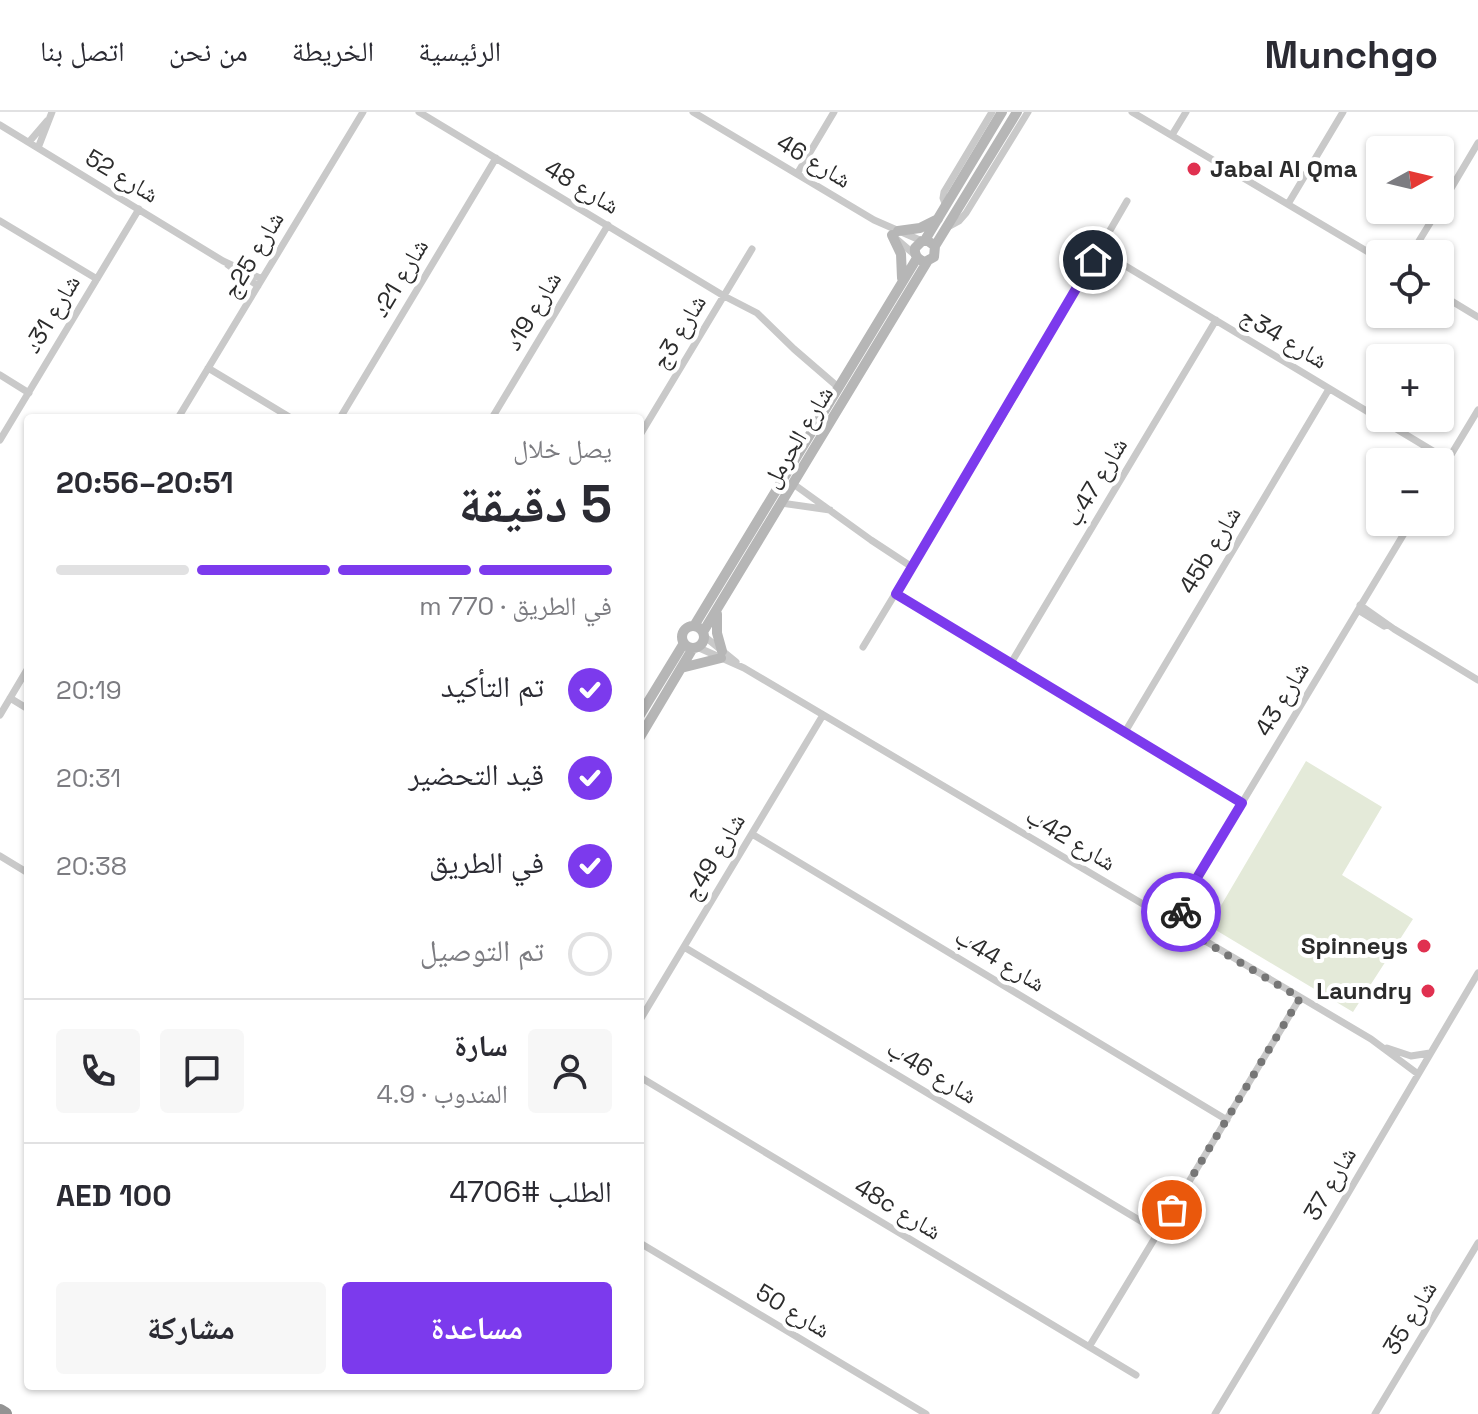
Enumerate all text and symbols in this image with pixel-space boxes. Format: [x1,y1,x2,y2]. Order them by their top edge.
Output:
text: Munchgo [1264,31,1438,79]
text: اتصل بنا [40,33,125,69]
text: من نحن [169,33,248,69]
text: الخريطة [292,33,374,69]
text: الرئيسية [418,33,501,69]
street label: شارع 46 [771,126,857,195]
north arrow [1366,136,1454,224]
map controls [1366,136,1454,536]
street label: شارع 52 [80,142,165,210]
street label: شارع 48 [539,152,625,221]
place label: Jabal Al Qma [1210,153,1357,184]
marker: Jabal Al Qma [1185,160,1203,178]
street label: شارع 25ج [215,206,291,304]
pin [1059,226,1127,294]
street label: شارع 21د [364,233,435,323]
icon: home [1071,238,1115,282]
button: locate [1366,240,1454,328]
street label: شارع 19د [497,266,568,356]
street label: شارع 31د [16,269,87,359]
street label: شارع 3ج [644,289,713,375]
street label: شارع 34ج [1235,299,1334,376]
button: + [1366,344,1454,432]
street label: شارع الحرمل [755,380,840,493]
text: يصل خلال [513,432,612,466]
street label: شارع 47ب [1057,432,1134,532]
button: − [1366,448,1454,536]
text: 20:51–20:56 [56,463,234,502]
text: 5 دقيقة [458,471,612,537]
street label: 45b شارع [1171,500,1248,599]
text: في الطريق · 770 m [419,589,612,623]
street label: شارع 43 [1247,656,1316,742]
text: تم التأكيد [441,667,544,706]
icon: check [568,668,612,712]
text: 20:19 [56,673,122,707]
text: قيد التحضير [408,755,544,794]
icon: check [568,756,612,800]
text: 20:31 [56,761,121,795]
street label: شارع 42ب [1020,800,1122,878]
street label: شارع 49ج [675,807,752,906]
text: في الطريق [429,843,544,882]
icon: check [568,844,612,888]
text: 20:38 [56,849,127,883]
courier [1141,872,1221,952]
icon: bike [1159,890,1203,934]
street label: شارع 44ب [949,920,1051,999]
place label: Spinneys [1301,930,1408,961]
text: تم التوصيل [420,931,544,970]
marker: Spinneys [1415,937,1433,955]
place label: Laundry [1316,975,1412,1006]
marker: Laundry [1419,982,1437,1000]
text: سارة [454,1026,508,1065]
button: phone [56,1029,140,1113]
button: chat [160,1029,244,1113]
button: person [528,1029,612,1113]
street label: شارع 46ب [881,1033,983,1111]
text: المندوب · 4.9 [376,1077,508,1111]
street label: شارع 37 [1296,1141,1363,1226]
street label: 48c شارع [849,1171,947,1247]
text: الطلب #4706 [449,1172,612,1211]
text: AED 100 [56,1176,172,1215]
pin [1138,1176,1206,1244]
icon: bag [1150,1188,1194,1232]
street label: شارع 35 [1376,1275,1444,1360]
street label: شارع 50 [750,1276,836,1345]
button: مشاركة [56,1282,326,1374]
button: مساعدة [342,1282,612,1374]

